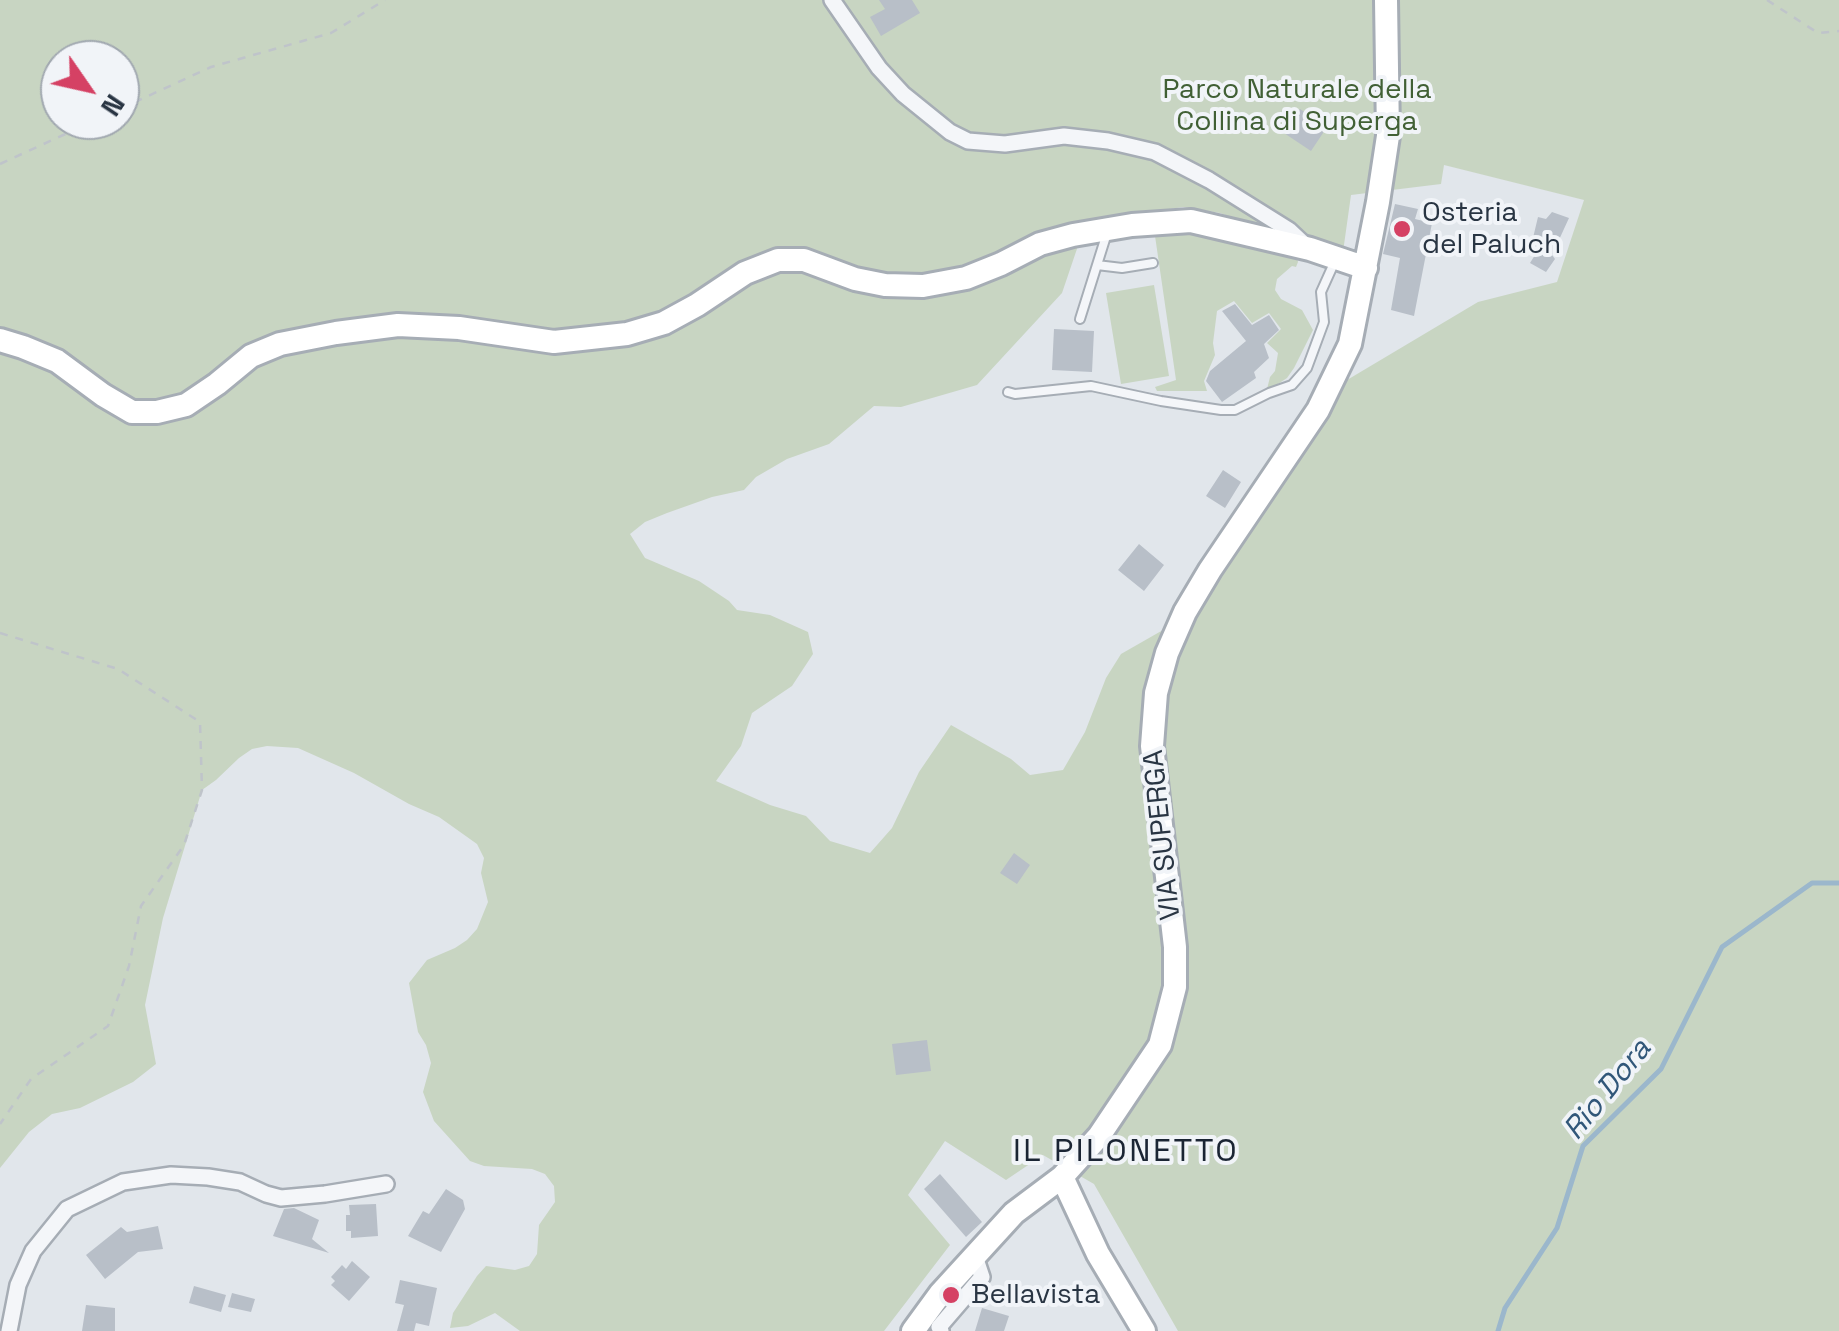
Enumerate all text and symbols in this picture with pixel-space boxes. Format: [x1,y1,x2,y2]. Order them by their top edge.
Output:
north arrow [40,40,140,140]
park label: Parco Naturale della Collina di Superga [1163,73,1431,139]
text: N [93,88,133,123]
place label: Osteria del Paluch [1422,196,1561,262]
marker: Osteria del Paluch [1391,218,1413,240]
street label: VIA SUPERGA [1137,748,1189,922]
water label: Rio Dora [1557,1032,1659,1148]
district label: IL PILONETTO [1013,1133,1239,1171]
place label: Bellavista [971,1278,1100,1312]
marker: Bellavista [940,1284,962,1306]

